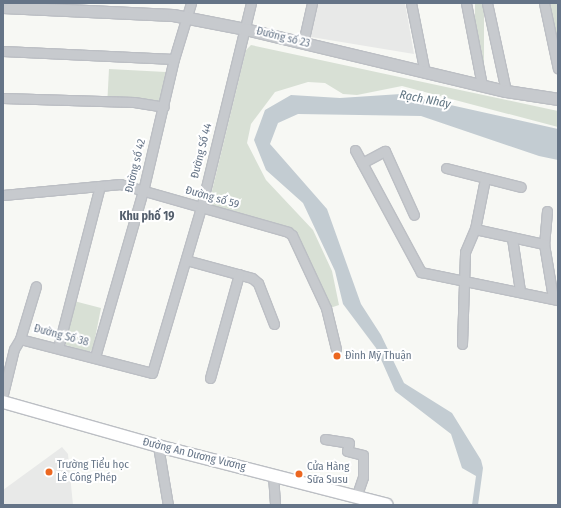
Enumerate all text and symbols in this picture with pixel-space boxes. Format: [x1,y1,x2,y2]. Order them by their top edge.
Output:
street label: Đường số 23 [255,25,311,51]
water label: Rạch Nhảy [398,88,452,112]
street label: Đường Số 44 [189,122,215,180]
street label: Đường số 42 [123,138,149,194]
street label: Đường số 59 [184,184,240,212]
district label: Khu phố 19 [120,210,174,224]
street label: Đường Số 38 [32,322,90,350]
place label: Đình Mỹ Thuận [345,349,412,363]
marker: Đình Mỹ Thuận [332,351,342,361]
street label: Đường An Dương Vương [141,436,247,474]
place label: Trường Tiểu học Lê Công Phép [57,459,129,485]
place label: Cửa Hàng Sữa Susu [307,461,349,487]
marker: Trường Tiểu học Lê Công Phép [44,467,54,477]
marker: Cửa Hàng Sữa Susu [294,469,304,479]

